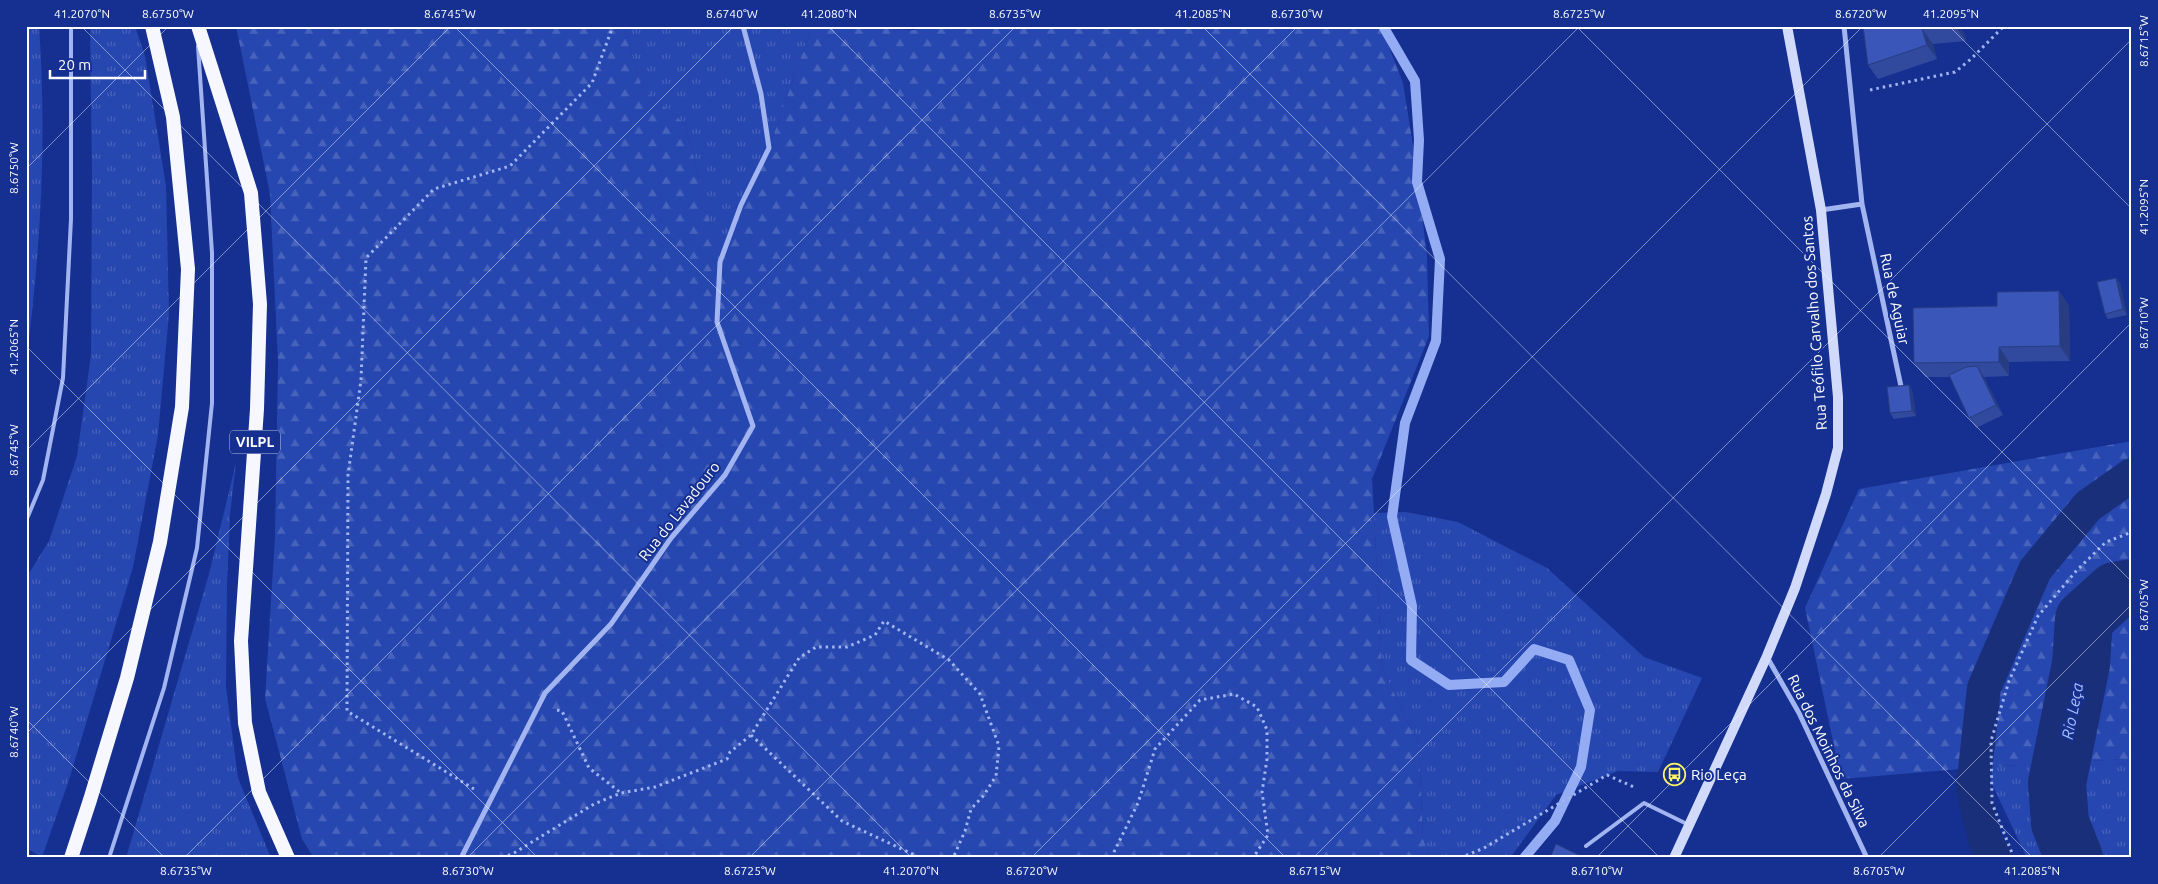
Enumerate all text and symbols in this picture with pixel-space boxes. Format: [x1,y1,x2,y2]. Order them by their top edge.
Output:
text: 41.2070°N [54,7,110,20]
text: 8.6750°W [142,7,194,20]
text: 8.6745°W [424,7,476,20]
text: 8.6740°W [706,7,758,20]
text: 41.2080°N [801,7,857,20]
text: 8.6735°W [989,7,1041,20]
text: 41.2085°N [1175,7,1231,20]
text: 8.6730°W [1271,7,1323,20]
text: 8.6725°W [1553,7,1605,20]
text: 8.6720°W [1835,7,1887,20]
text: 41.2095°N [1923,7,1979,20]
text: 8.6715°W [2137,15,2150,67]
scale bar [50,48,145,80]
text: 20 m [58,56,91,73]
text: 8.6750°W [7,142,20,194]
text: 41.2095°N [2137,179,2150,235]
street label: Rua Teófilo Carvalho dos Santos [1798,215,1830,431]
street label: Rua de Aguiar [1877,251,1913,347]
text: 8.6710°W [2137,297,2150,349]
text: 41.2065°N [7,319,20,375]
text: 8.6745°W [7,424,20,476]
road number: VILPL [230,431,280,454]
street label: Rua do Lavadouro [635,458,723,564]
text: 8.6705°W [2137,579,2150,631]
street label: Rua dos Moinhos da Silva [1784,672,1874,830]
water label: Rio Leça [2058,681,2086,741]
text: 8.6740°W [7,706,20,758]
bus stop icon: Rio Leça [1663,762,1687,786]
place label: Rio Leça [1691,766,1747,783]
text: 8.6735°W [160,864,212,877]
text: 8.6730°W [442,864,494,877]
text: 8.6725°W [724,864,776,877]
text: 41.2070°N [883,864,939,877]
text: 8.6720°W [1006,864,1058,877]
text: 8.6715°W [1289,864,1341,877]
text: 8.6710°W [1571,864,1623,877]
text: 8.6705°W [1853,864,1905,877]
text: 41.2085°N [2004,864,2060,877]

